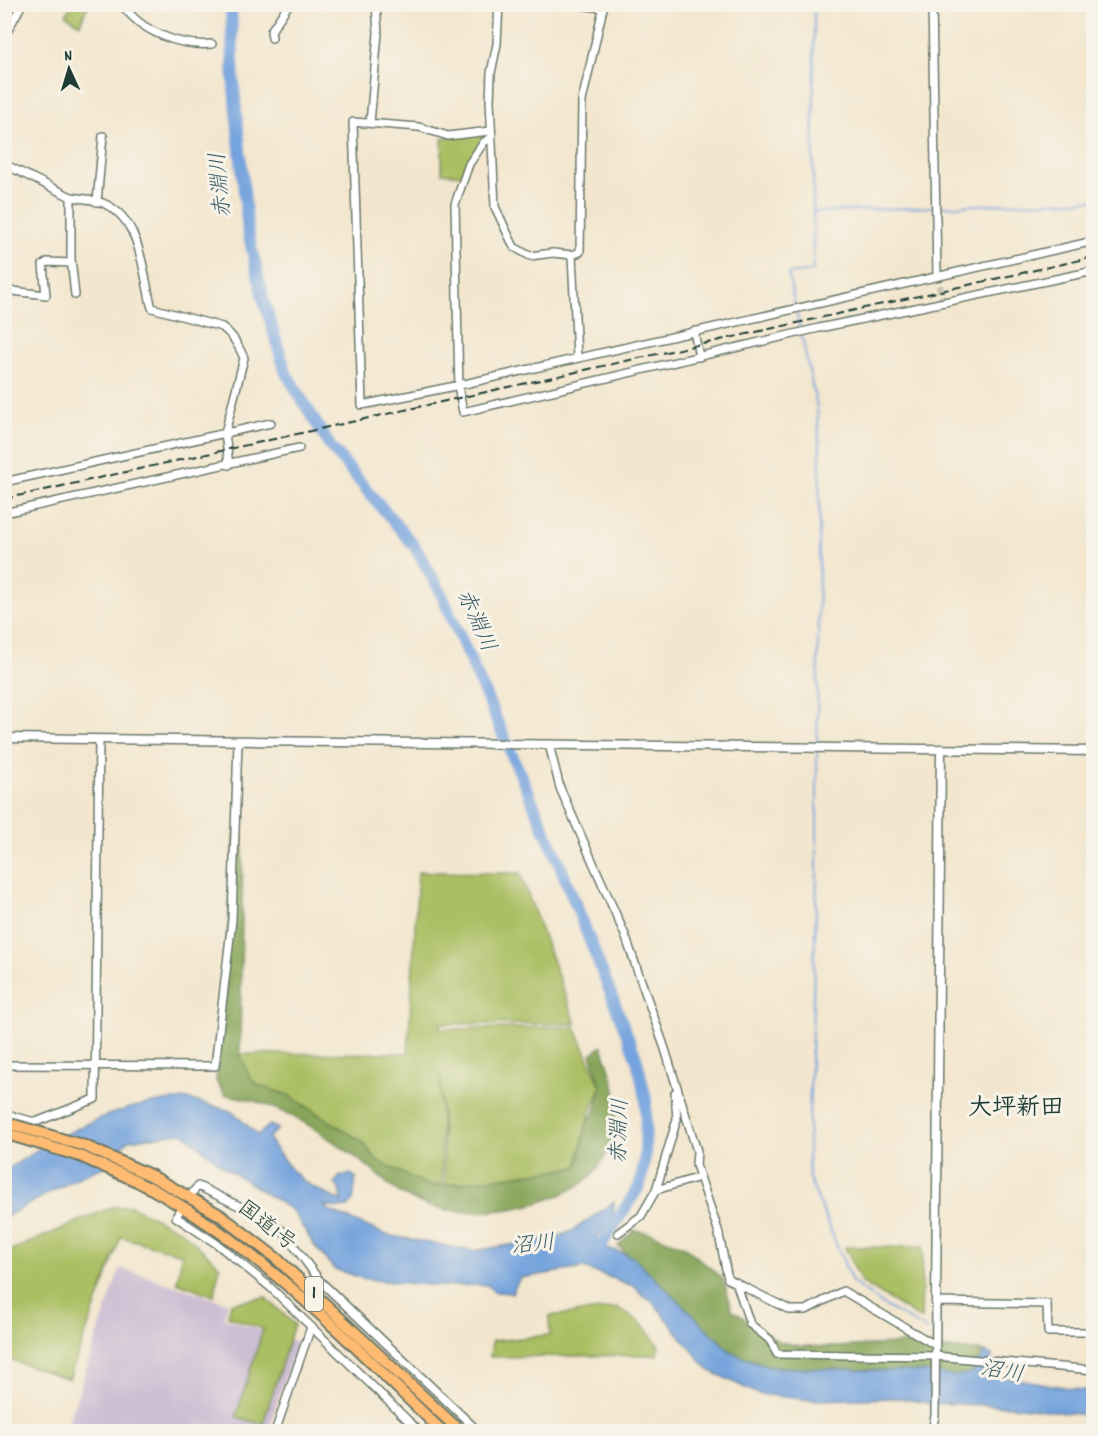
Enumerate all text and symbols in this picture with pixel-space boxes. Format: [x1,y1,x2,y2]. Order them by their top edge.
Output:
north arrow [39,39,99,99]
text: N [63,45,73,68]
water label: 赤淵川 [204,151,240,219]
water label: 赤淵川 [447,585,503,657]
district label: 大坪新田 [968,1092,1064,1126]
water label: 赤淵川 [604,1097,638,1165]
street label: 国道1号 [230,1194,302,1260]
water label: 沼川 [509,1228,557,1264]
road number: 1 [305,1277,323,1311]
water label: 沼川 [978,1354,1026,1392]

